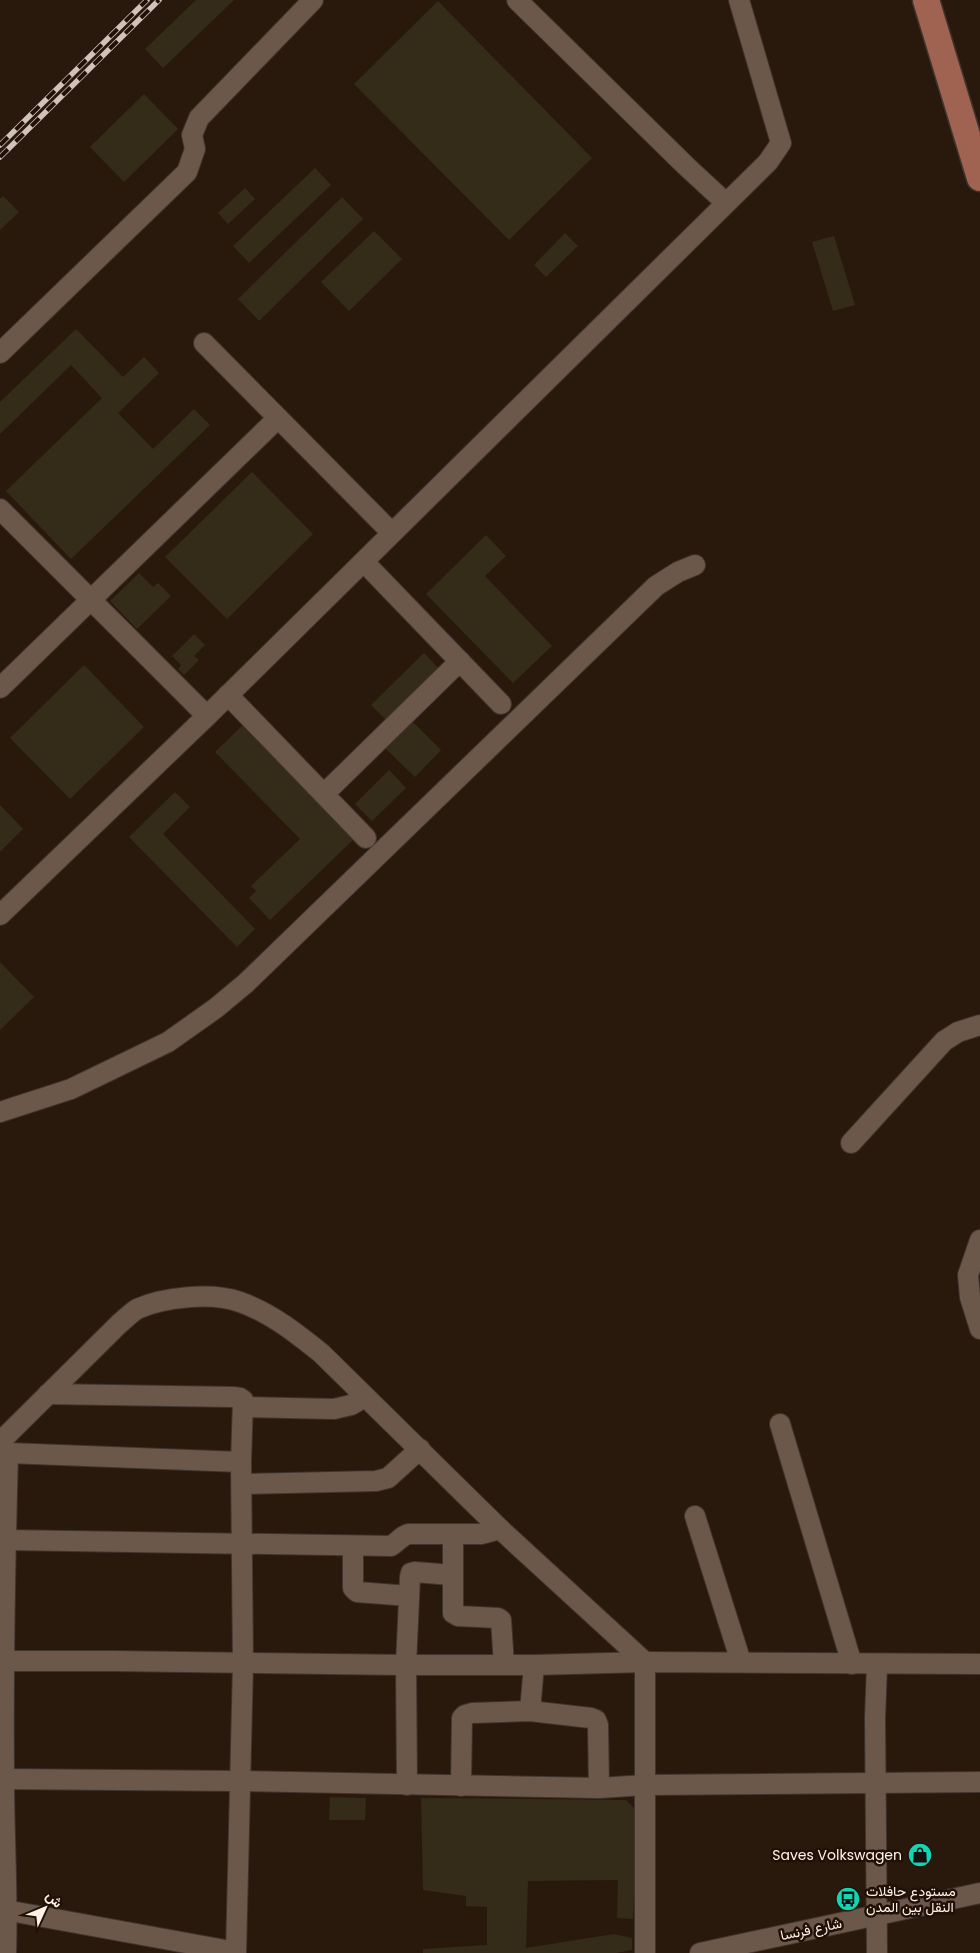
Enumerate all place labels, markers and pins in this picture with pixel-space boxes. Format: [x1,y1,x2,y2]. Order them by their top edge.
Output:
shop icon: Saves Volkswagen [907,1842,933,1868]
place label: Saves Volkswagen [772,1845,902,1865]
place label: مستودع حافلات النقل بين المدن [866,1881,956,1917]
bus stop icon: مستودع حافلات النقل بين المدن [835,1886,861,1912]

